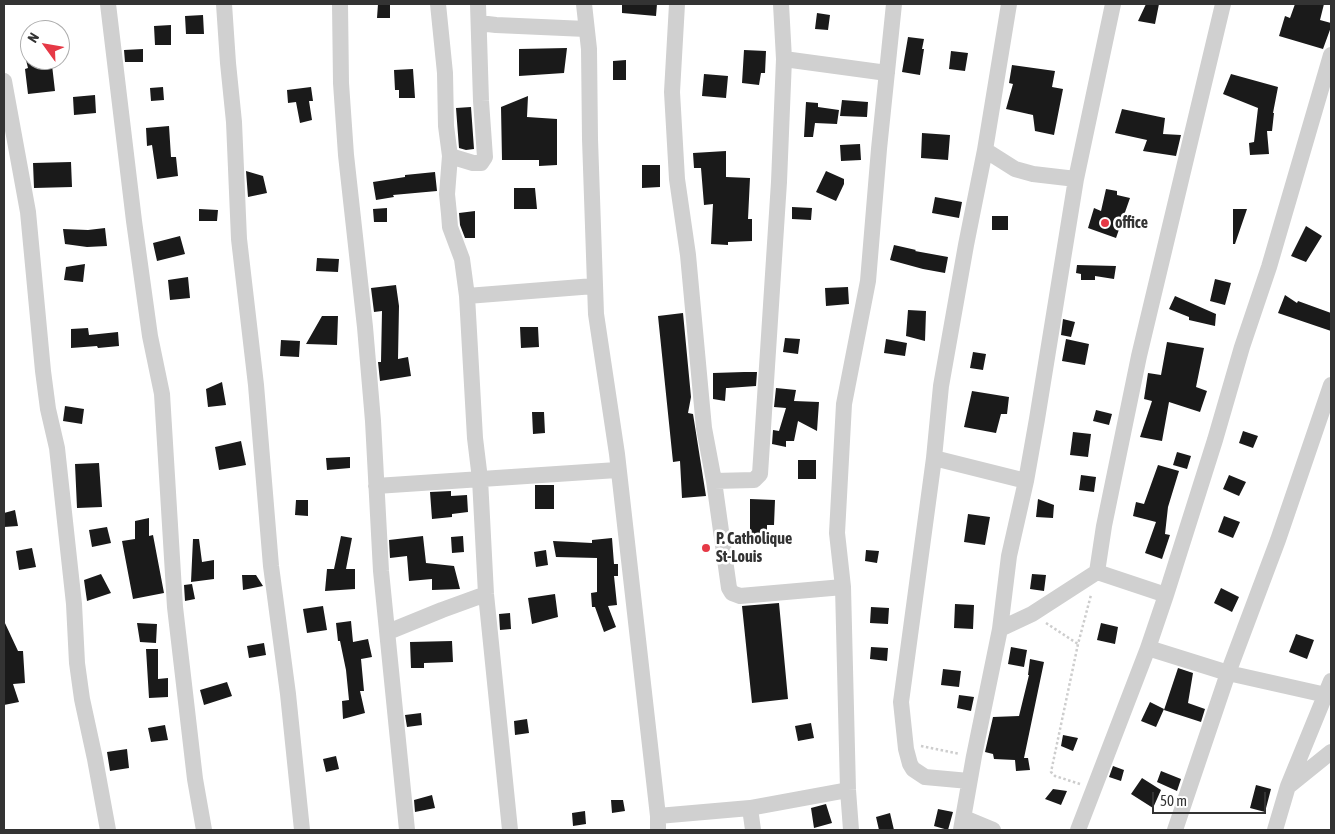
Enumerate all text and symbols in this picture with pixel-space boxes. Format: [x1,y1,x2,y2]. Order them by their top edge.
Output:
north arrow [20,20,70,70]
text: N [24,30,42,45]
place label: office [1115,213,1148,233]
marker: office [1099,217,1111,229]
place label: P. Catholique St-Louis [716,529,792,567]
marker: P. Catholique St-Louis [700,542,712,554]
scale bar [1155,782,1269,814]
text: 50 m [1160,792,1187,809]

